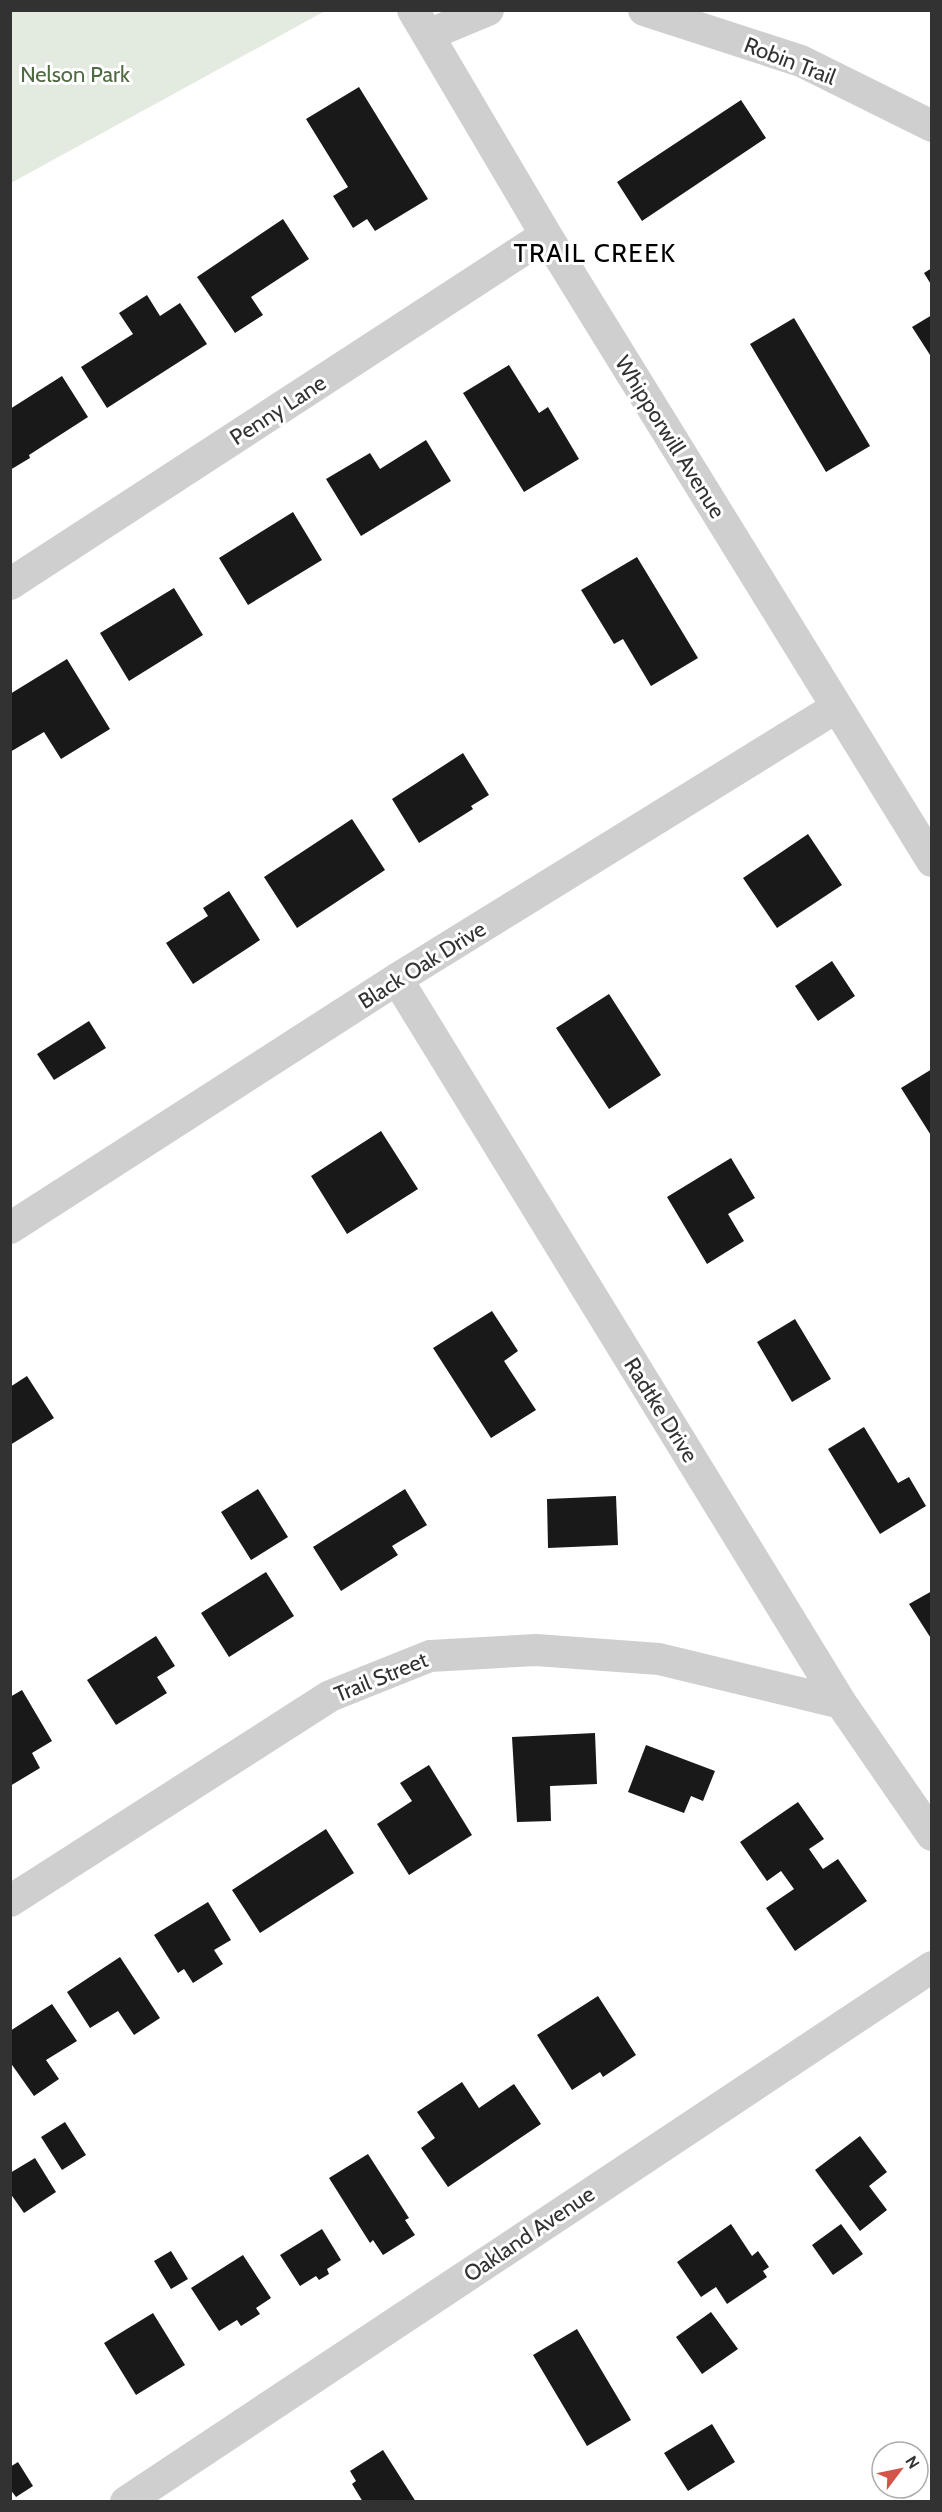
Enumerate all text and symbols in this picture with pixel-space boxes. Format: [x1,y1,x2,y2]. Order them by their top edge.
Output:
street label: Robin Trail [740,31,840,91]
park label: Nelson Park [20,61,130,88]
district label: TRAIL CREEK [514,237,676,269]
street label: Whipporwill Avenue [609,351,731,523]
street label: Penny Lane [225,369,331,451]
street label: Black Oak Drive [353,915,491,1015]
street label: Radtke Drive [618,1353,704,1467]
street label: Trail Street [330,1646,432,1708]
street label: Oakland Avenue [458,2180,600,2288]
north arrow [870,2440,930,2500]
text: N [901,2452,923,2472]

